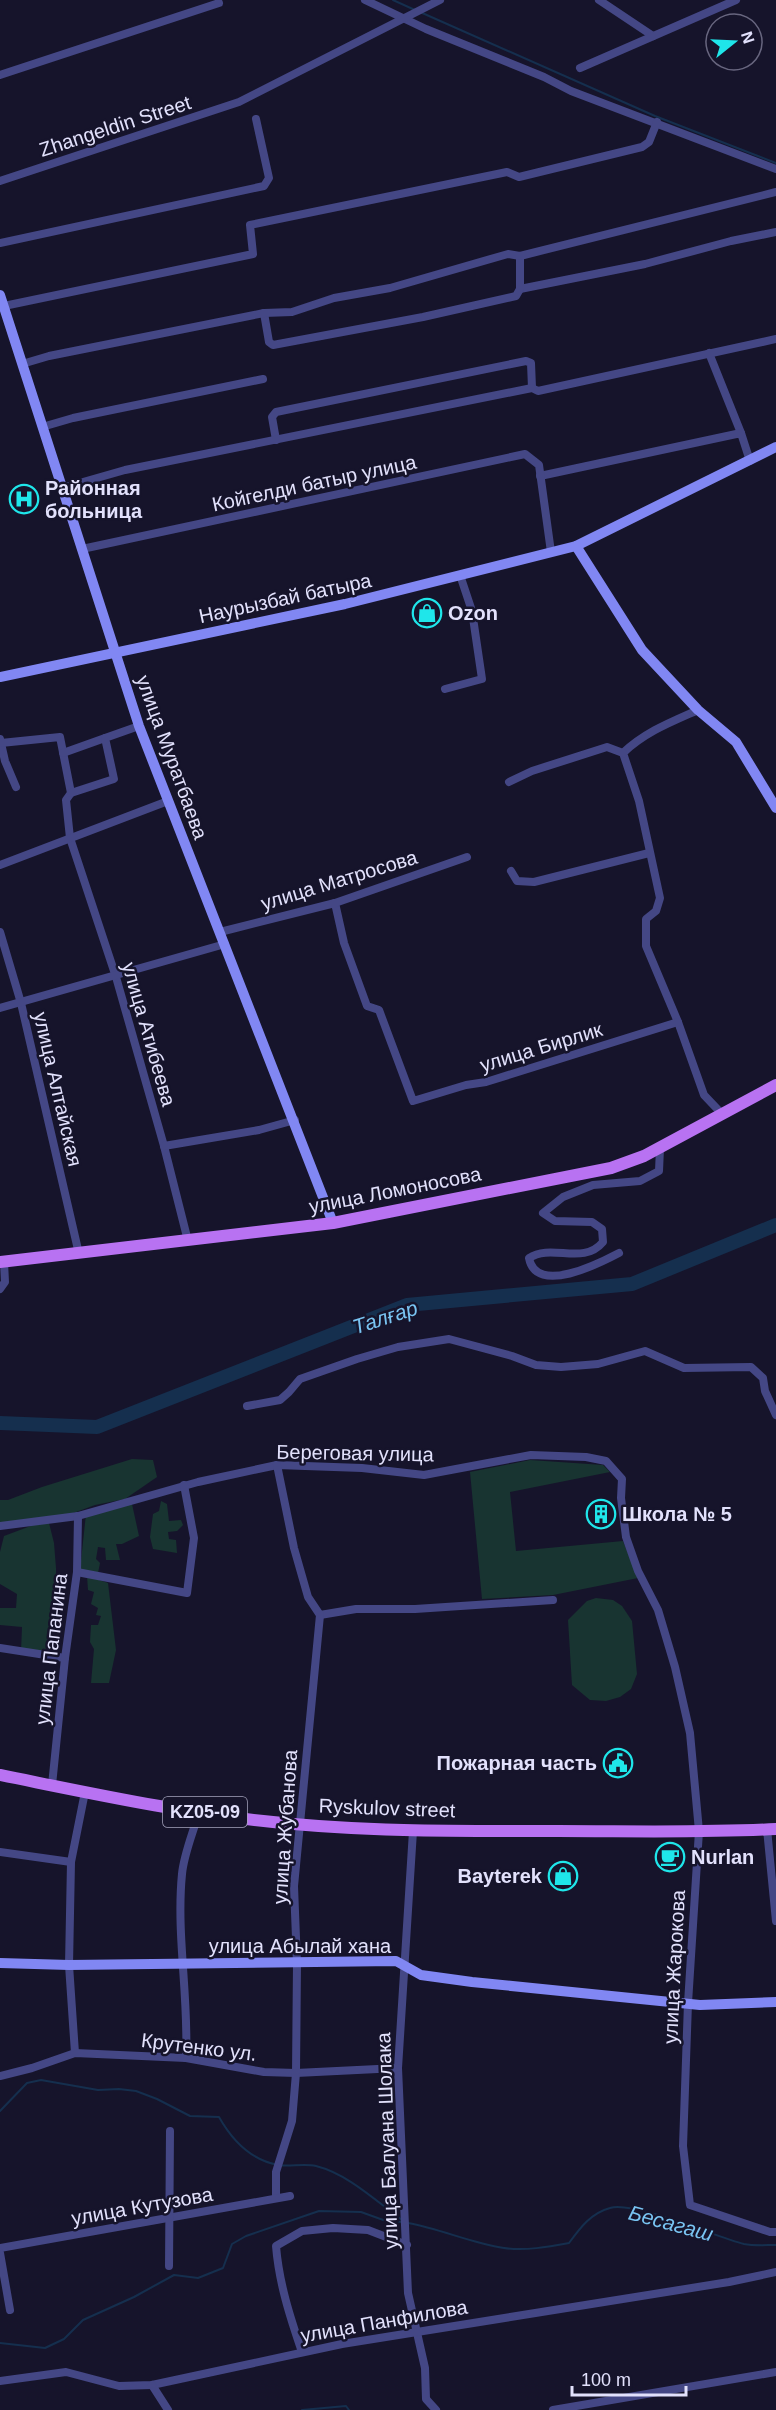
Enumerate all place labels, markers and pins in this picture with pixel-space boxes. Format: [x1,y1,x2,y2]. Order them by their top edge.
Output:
place label: Районная больница [45,477,143,522]
hospital icon: Районная больница [8,483,40,515]
shop icon: Ozon [411,597,443,629]
place label: Ozon [448,602,498,624]
building icon: Школа № 5 [585,1498,617,1530]
place label: Школа № 5 [622,1503,732,1525]
public building icon: Пожарная часть [602,1747,634,1779]
place label: Пожарная часть [437,1752,597,1774]
cafe icon: Nurlan [654,1841,686,1873]
place label: Nurlan [691,1846,754,1868]
shop icon: Bayterek [547,1860,579,1892]
place label: Bayterek [457,1865,543,1887]

